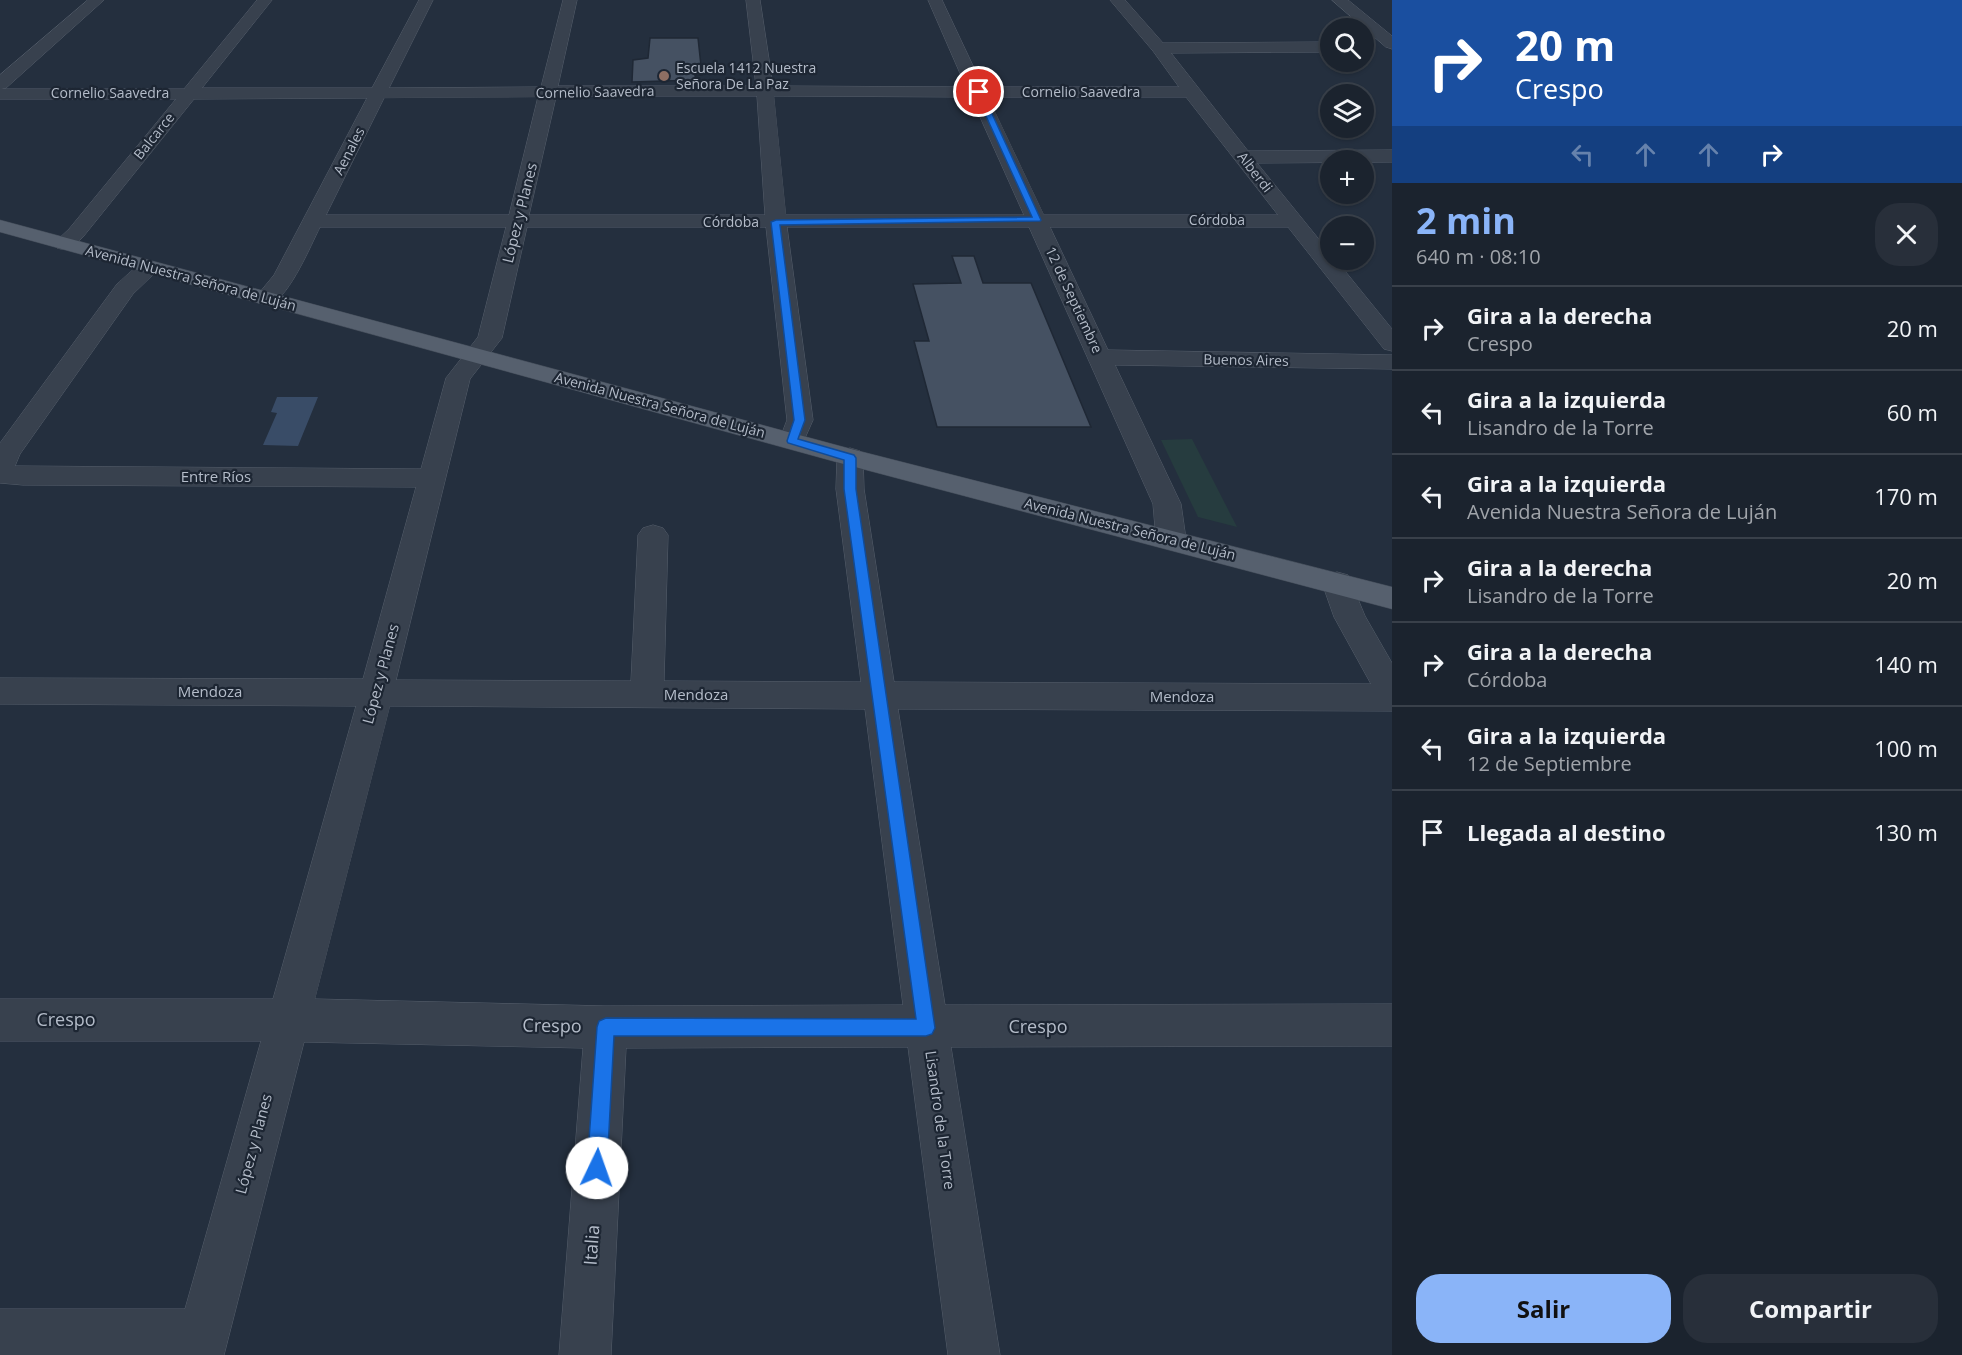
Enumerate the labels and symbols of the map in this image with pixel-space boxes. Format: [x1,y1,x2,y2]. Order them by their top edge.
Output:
place label: Escuela 1412 Nuestra Señora De La Paz [676,58,816,93]
pin [953,66,1004,117]
marker: Escuela 1412 Nuestra Señora De La Paz [657,69,671,83]
street label: Cornelio Saavedra [535,81,654,102]
street label: Cornelio Saavedra [1022,82,1140,101]
street label: Cornelio Saavedra [51,83,169,102]
street label: Balcarce [129,108,178,163]
street label: Aenales [328,123,369,178]
street label: Alberdi [1234,147,1277,196]
street label: López y Planes [497,161,541,265]
street label: Córdoba [1189,210,1245,229]
street label: Córdoba [703,212,759,231]
street label: Avenida Nuestra Señora de Luján [84,240,298,315]
street label: 12 de Septiembre [1041,244,1107,356]
street label: Buenos Aires [1203,349,1289,370]
street label: Avenida Nuestra Señora de Luján [553,367,767,442]
street label: Entre Ríos [181,466,251,486]
street label: Avenida Nuestra Señora de Luján [1022,493,1238,564]
street label: López y Planes [357,622,403,726]
street label: Mendoza [178,681,242,701]
street label: Mendoza [664,684,728,704]
street label: Mendoza [1150,686,1214,706]
street label: Crespo [36,1007,96,1031]
street label: Crespo [522,1012,582,1038]
street label: Crespo [1008,1014,1068,1038]
street label: Lisandro de la Torre [921,1049,961,1191]
street label: López y Planes [230,1092,276,1196]
position arrow [565,1136,629,1200]
street label: Italia [578,1224,604,1266]

